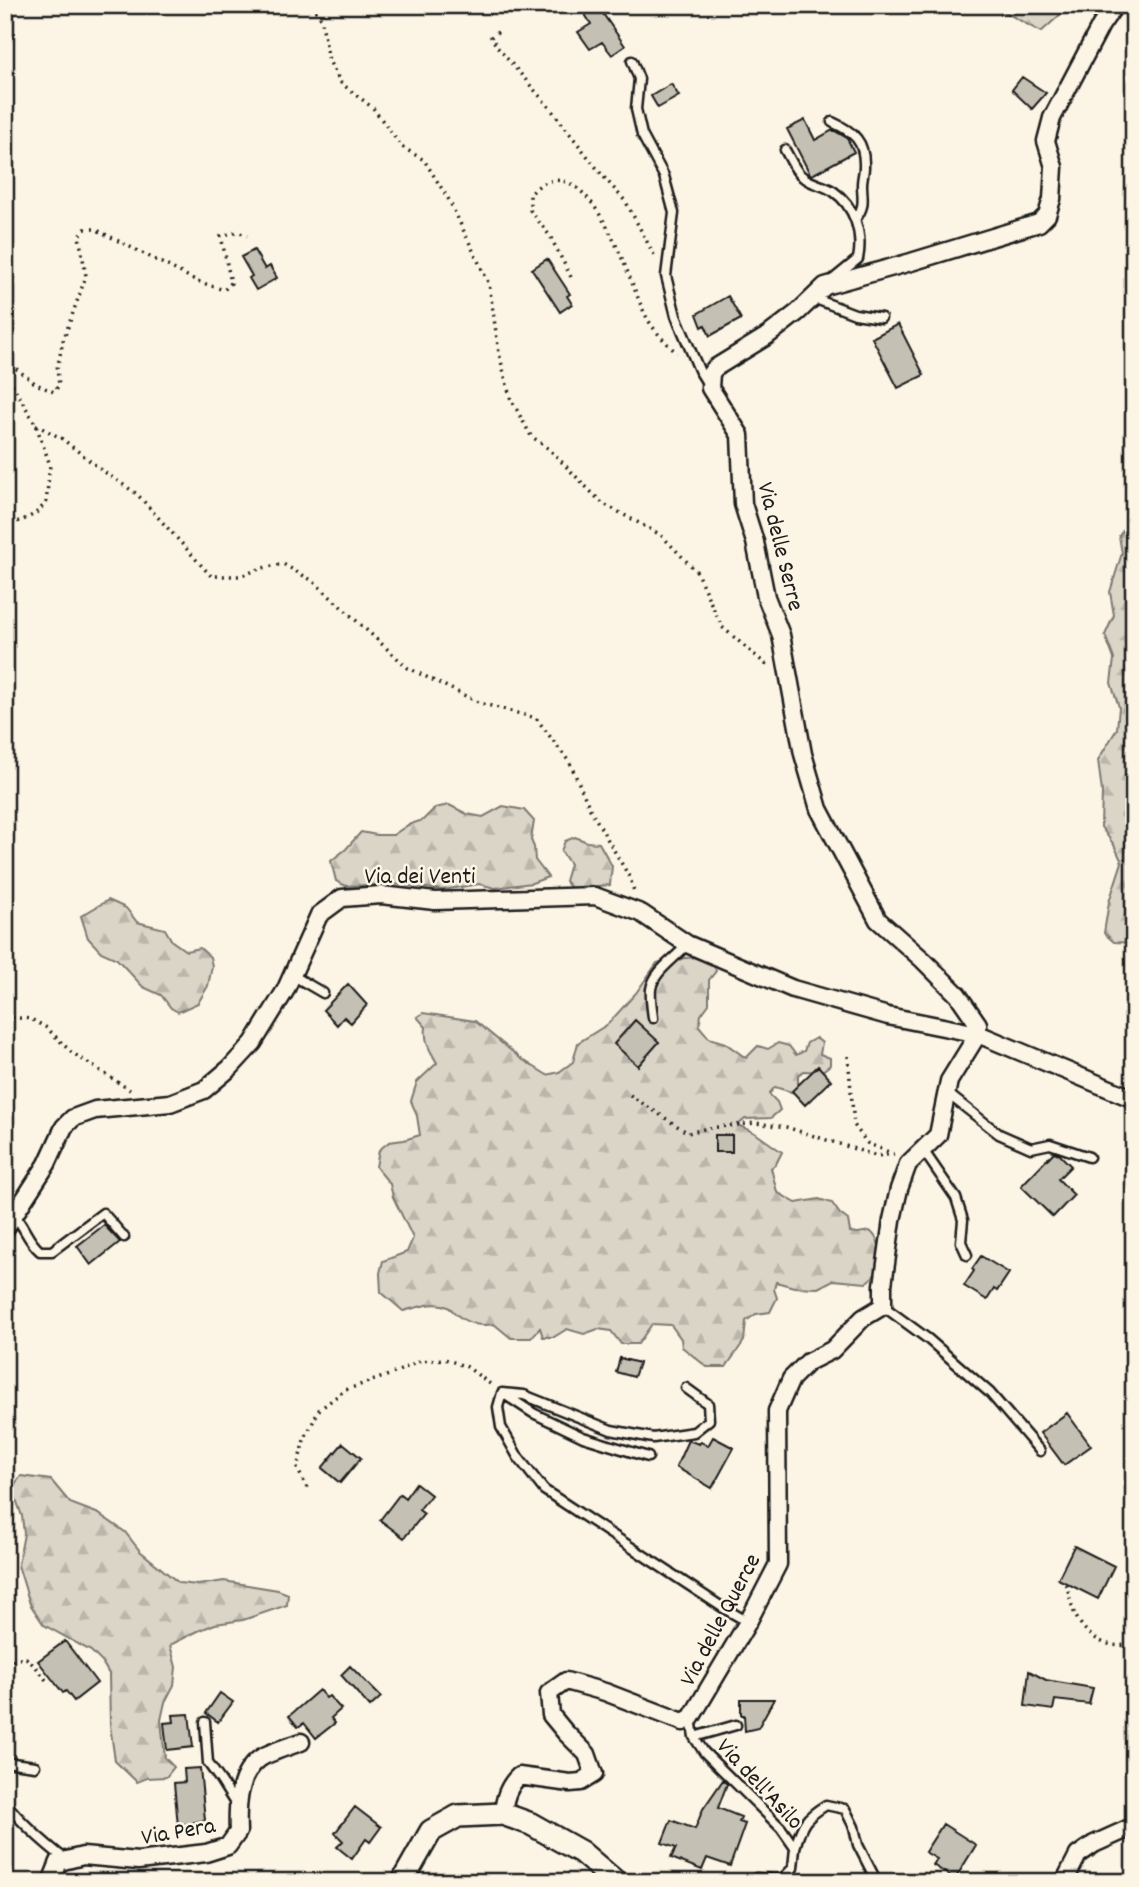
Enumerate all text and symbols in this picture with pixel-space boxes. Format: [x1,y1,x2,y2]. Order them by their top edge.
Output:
street label: Via delle Serre [747,479,811,615]
street label: Via dei Venti [365,861,475,895]
street label: Via delle Querce [672,1548,771,1693]
street label: Via dell'Asilo [707,1732,810,1839]
street label: Via Pera [139,1810,219,1856]

